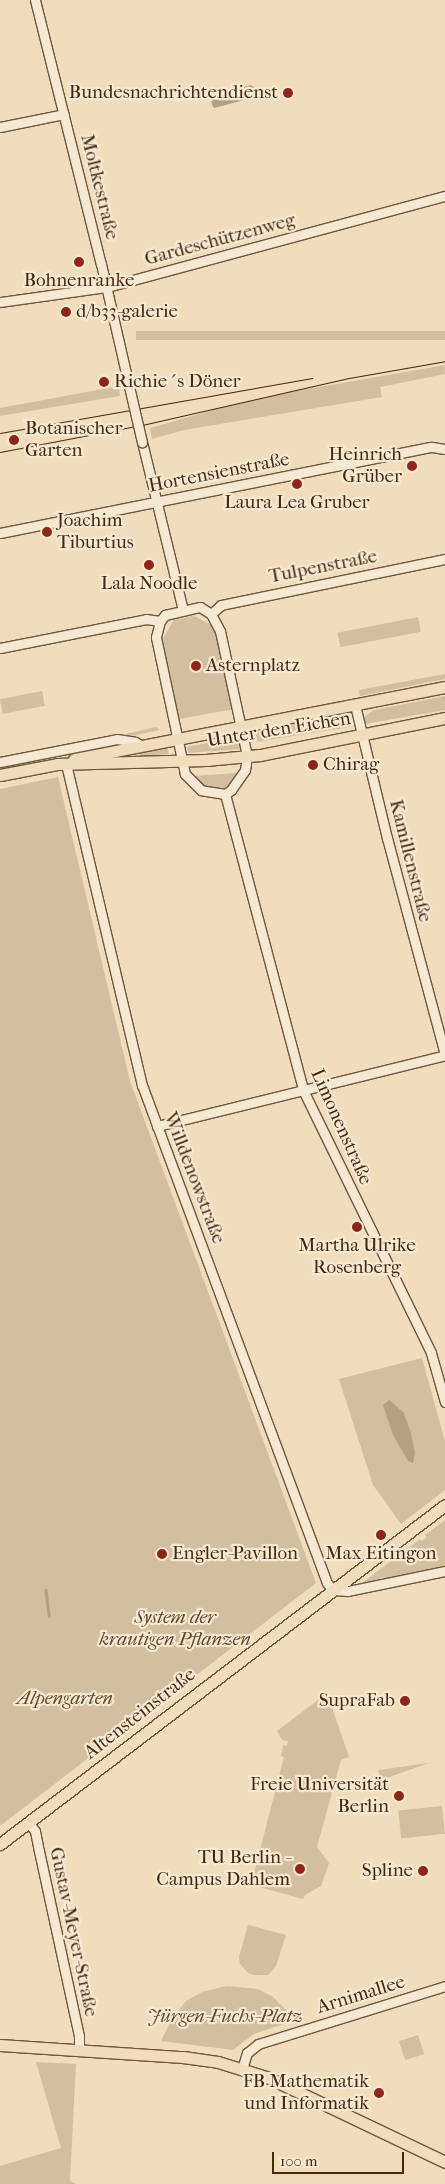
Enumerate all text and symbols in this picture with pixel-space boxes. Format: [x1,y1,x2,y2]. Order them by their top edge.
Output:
place label: Bundesnachrichtendienst [69,82,278,104]
marker: Bundesnachrichtendienst [282,87,294,99]
street label: Moltkestraße [75,132,123,242]
street label: Gardeschützenweg [142,209,298,271]
marker: Bohnenranke [73,256,85,268]
place label: Bohnenranke [24,270,134,292]
place label: d/b33-galerie [76,301,178,323]
marker: d/b33-galerie [60,306,72,318]
place label: Richie´s Döner [114,371,241,393]
marker: Richie´s Döner [98,376,110,388]
place label: Botanischer Garten [25,418,122,462]
marker: Botanischer Garten [7,433,21,447]
place label: Heinrich Grüber [329,444,402,488]
street label: Hortensienstraße [147,448,291,498]
marker: Heinrich Grüber [406,460,418,472]
marker: Laura Lea Gruber [291,478,303,490]
place label: Laura Lea Gruber [224,492,370,514]
place label: Joachim Tiburtius [57,510,134,554]
marker: Joachim Tiburtius [41,526,53,538]
street label: Tulpenstraße [267,545,379,589]
marker: Lala Noodle [143,559,155,571]
place label: Lala Noodle [101,573,197,595]
place label: Asternplatz [206,655,300,677]
marker: Asternplatz [190,660,202,672]
street label: Unter den Eichen [205,707,353,753]
place label: Chirag [323,754,379,776]
marker: Chirag [307,759,319,771]
street label: Kamillenstraße [384,797,436,925]
street label: Limonenstraße [305,1066,377,1188]
street label: Willdenowstraße [158,1109,230,1247]
marker: Martha Ulrike Rosenberg [351,1221,363,1233]
place label: Martha Ulrike Rosenberg [298,1235,416,1279]
marker: Max Eitingon [375,1529,387,1541]
place label: Engler-Pavillon [172,1543,298,1565]
place label: Max Eitingon [325,1543,437,1565]
marker: Engler-Pavillon [156,1548,168,1560]
park label: System der krautigen Pflanzen [99,1607,251,1651]
street label: Altensteinstraße [80,1663,200,1765]
park label: Alpengarten [17,1688,113,1710]
place label: SupraFab [319,1690,395,1712]
marker: SupraFab [399,1695,411,1707]
place label: Freie Universität Berlin [250,1774,389,1818]
marker: Freie Universität Berlin [393,1790,405,1802]
street label: Gustav-Meyer-Straße [44,1845,102,2019]
place label: TU Berlin - Campus Dahlem [156,1847,290,1891]
place label: Spline [362,1860,413,1882]
marker: TU Berlin - Campus Dahlem [294,1863,306,1875]
marker: Spline [417,1865,429,1877]
street label: Arnimallee [314,1971,408,2019]
park label: Jürgen-Fuchs-Platz [147,2006,303,2028]
place label: FB Mathematik und Informatik [243,2071,369,2115]
marker: FB Mathematik und Informatik [373,2087,385,2099]
scale bar [275,2142,408,2174]
text: 100 m [280,2152,318,2170]

